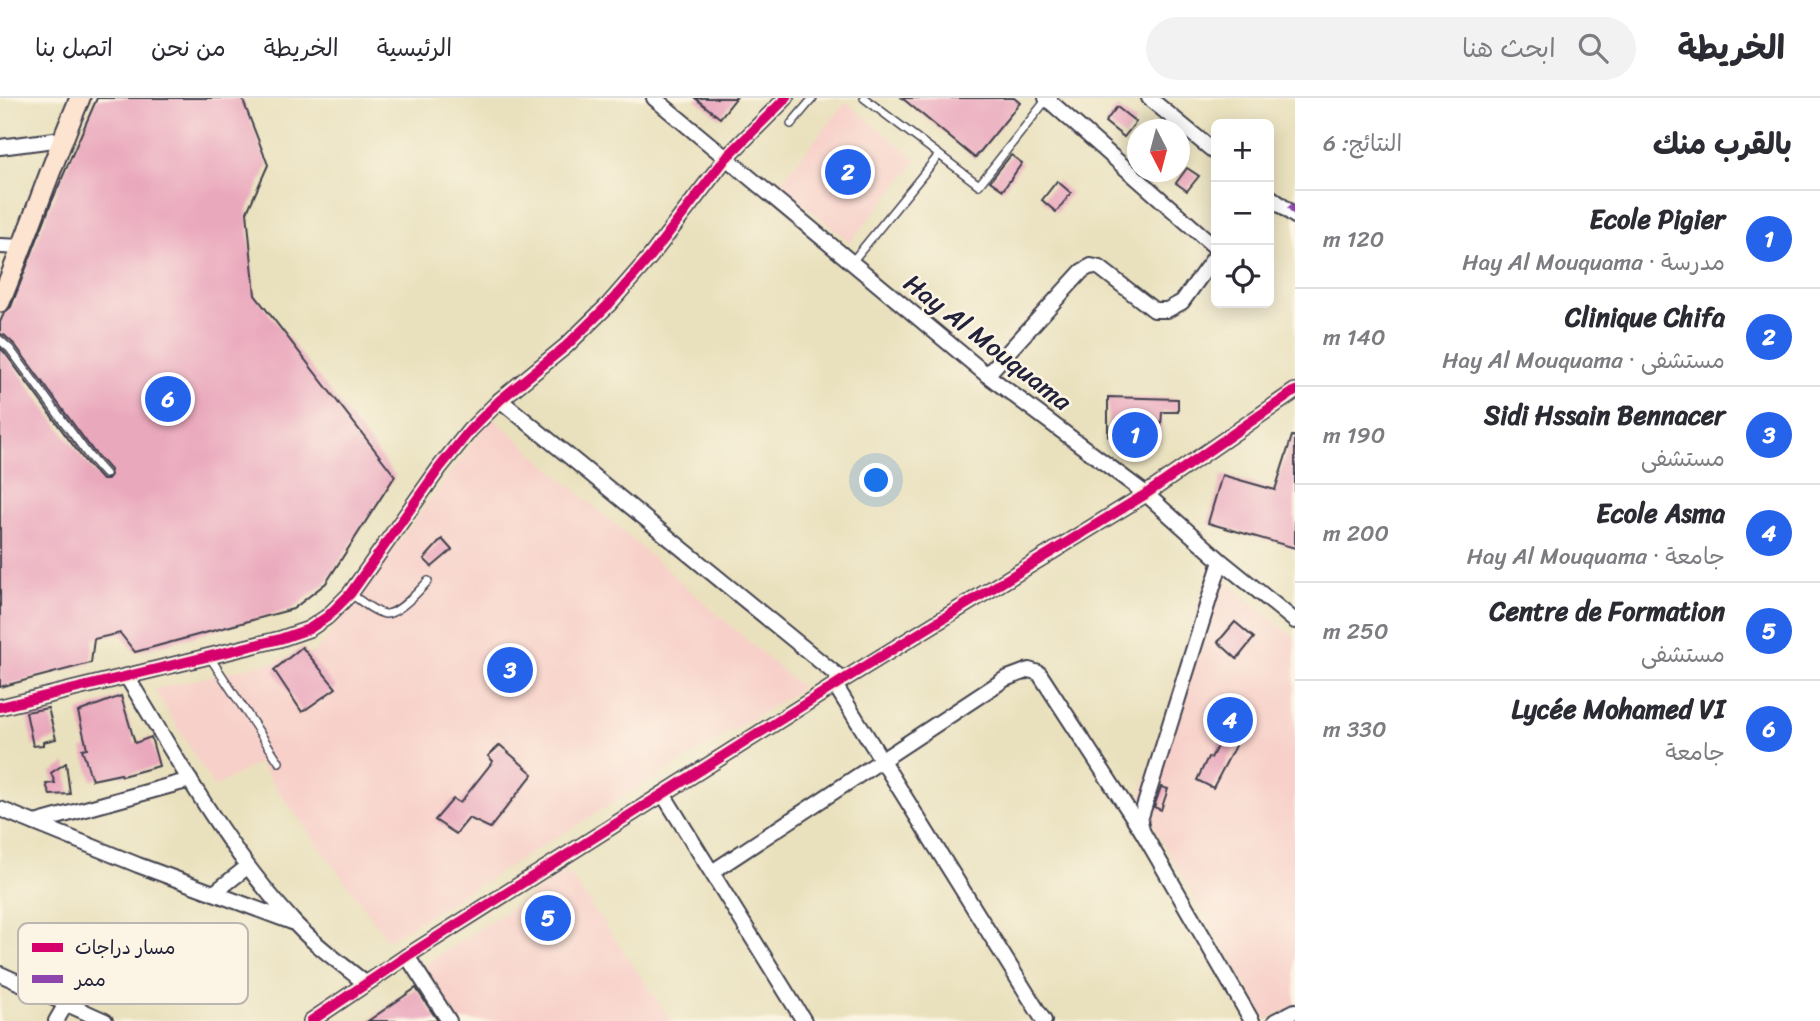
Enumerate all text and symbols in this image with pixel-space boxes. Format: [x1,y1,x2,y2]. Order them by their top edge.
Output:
search box [1146,17,1636,80]
text: الخريطة [1678,19,1785,77]
text: ابحث هنا [1462,25,1556,71]
text: اتصل بنا [35,27,113,69]
text: من نحن [151,27,226,69]
text: الخريطة [264,27,339,69]
text: الرئيسية [377,27,452,69]
icon: search [1574,29,1612,67]
text: بالقرب منك [1653,117,1792,171]
north arrow [1127,119,1190,182]
map controls [1211,119,1274,308]
button: + [1211,119,1274,182]
text: النتائج: 6 [1323,123,1402,164]
pin: 2 [825,146,871,198]
button: − [1211,182,1274,245]
text: Ecole Pigier [1590,196,1725,242]
text: 120 m [1323,219,1384,260]
text: 1 [1764,219,1774,260]
text: مدرسة · Hay Al Mouquama [1462,242,1725,283]
button: locate [1211,245,1274,308]
street label: Hay Al Mouquama [893,261,1083,423]
text: Clinique Chifa [1565,294,1725,340]
text: 140 m [1323,317,1385,358]
text: 2 [1762,317,1776,358]
text: مستشفى · Hay Al Mouquama [1442,340,1725,381]
pin: 6 [145,373,191,425]
text: Sidi Hssain Bennacer [1484,392,1725,438]
pin: 1 [1112,409,1158,461]
text: 190 m [1323,415,1385,456]
text: 3 [1763,415,1775,456]
text: مستشفى [1641,438,1725,479]
your location [859,463,893,497]
text: Ecole Asma [1596,490,1725,536]
text: 200 m [1323,513,1389,554]
text: 4 [1762,513,1776,554]
text: جامعة · Hay Al Mouquama [1467,536,1725,577]
text: Centre de Formation [1489,588,1725,634]
text: 250 m [1323,611,1389,652]
text: 5 [1762,611,1776,652]
text: مستشفى [1641,634,1725,675]
pin: 3 [487,644,533,696]
text: Lycée Mohamed VI [1511,686,1725,732]
pin: 4 [1207,694,1253,746]
text: 330 m [1323,709,1386,750]
text: 6 [1762,709,1776,750]
text: جامعة [1665,732,1725,773]
pin: 5 [525,892,571,944]
legend [18,923,248,1004]
text: مسار دراجات [75,931,175,964]
text: ممر [73,963,106,996]

